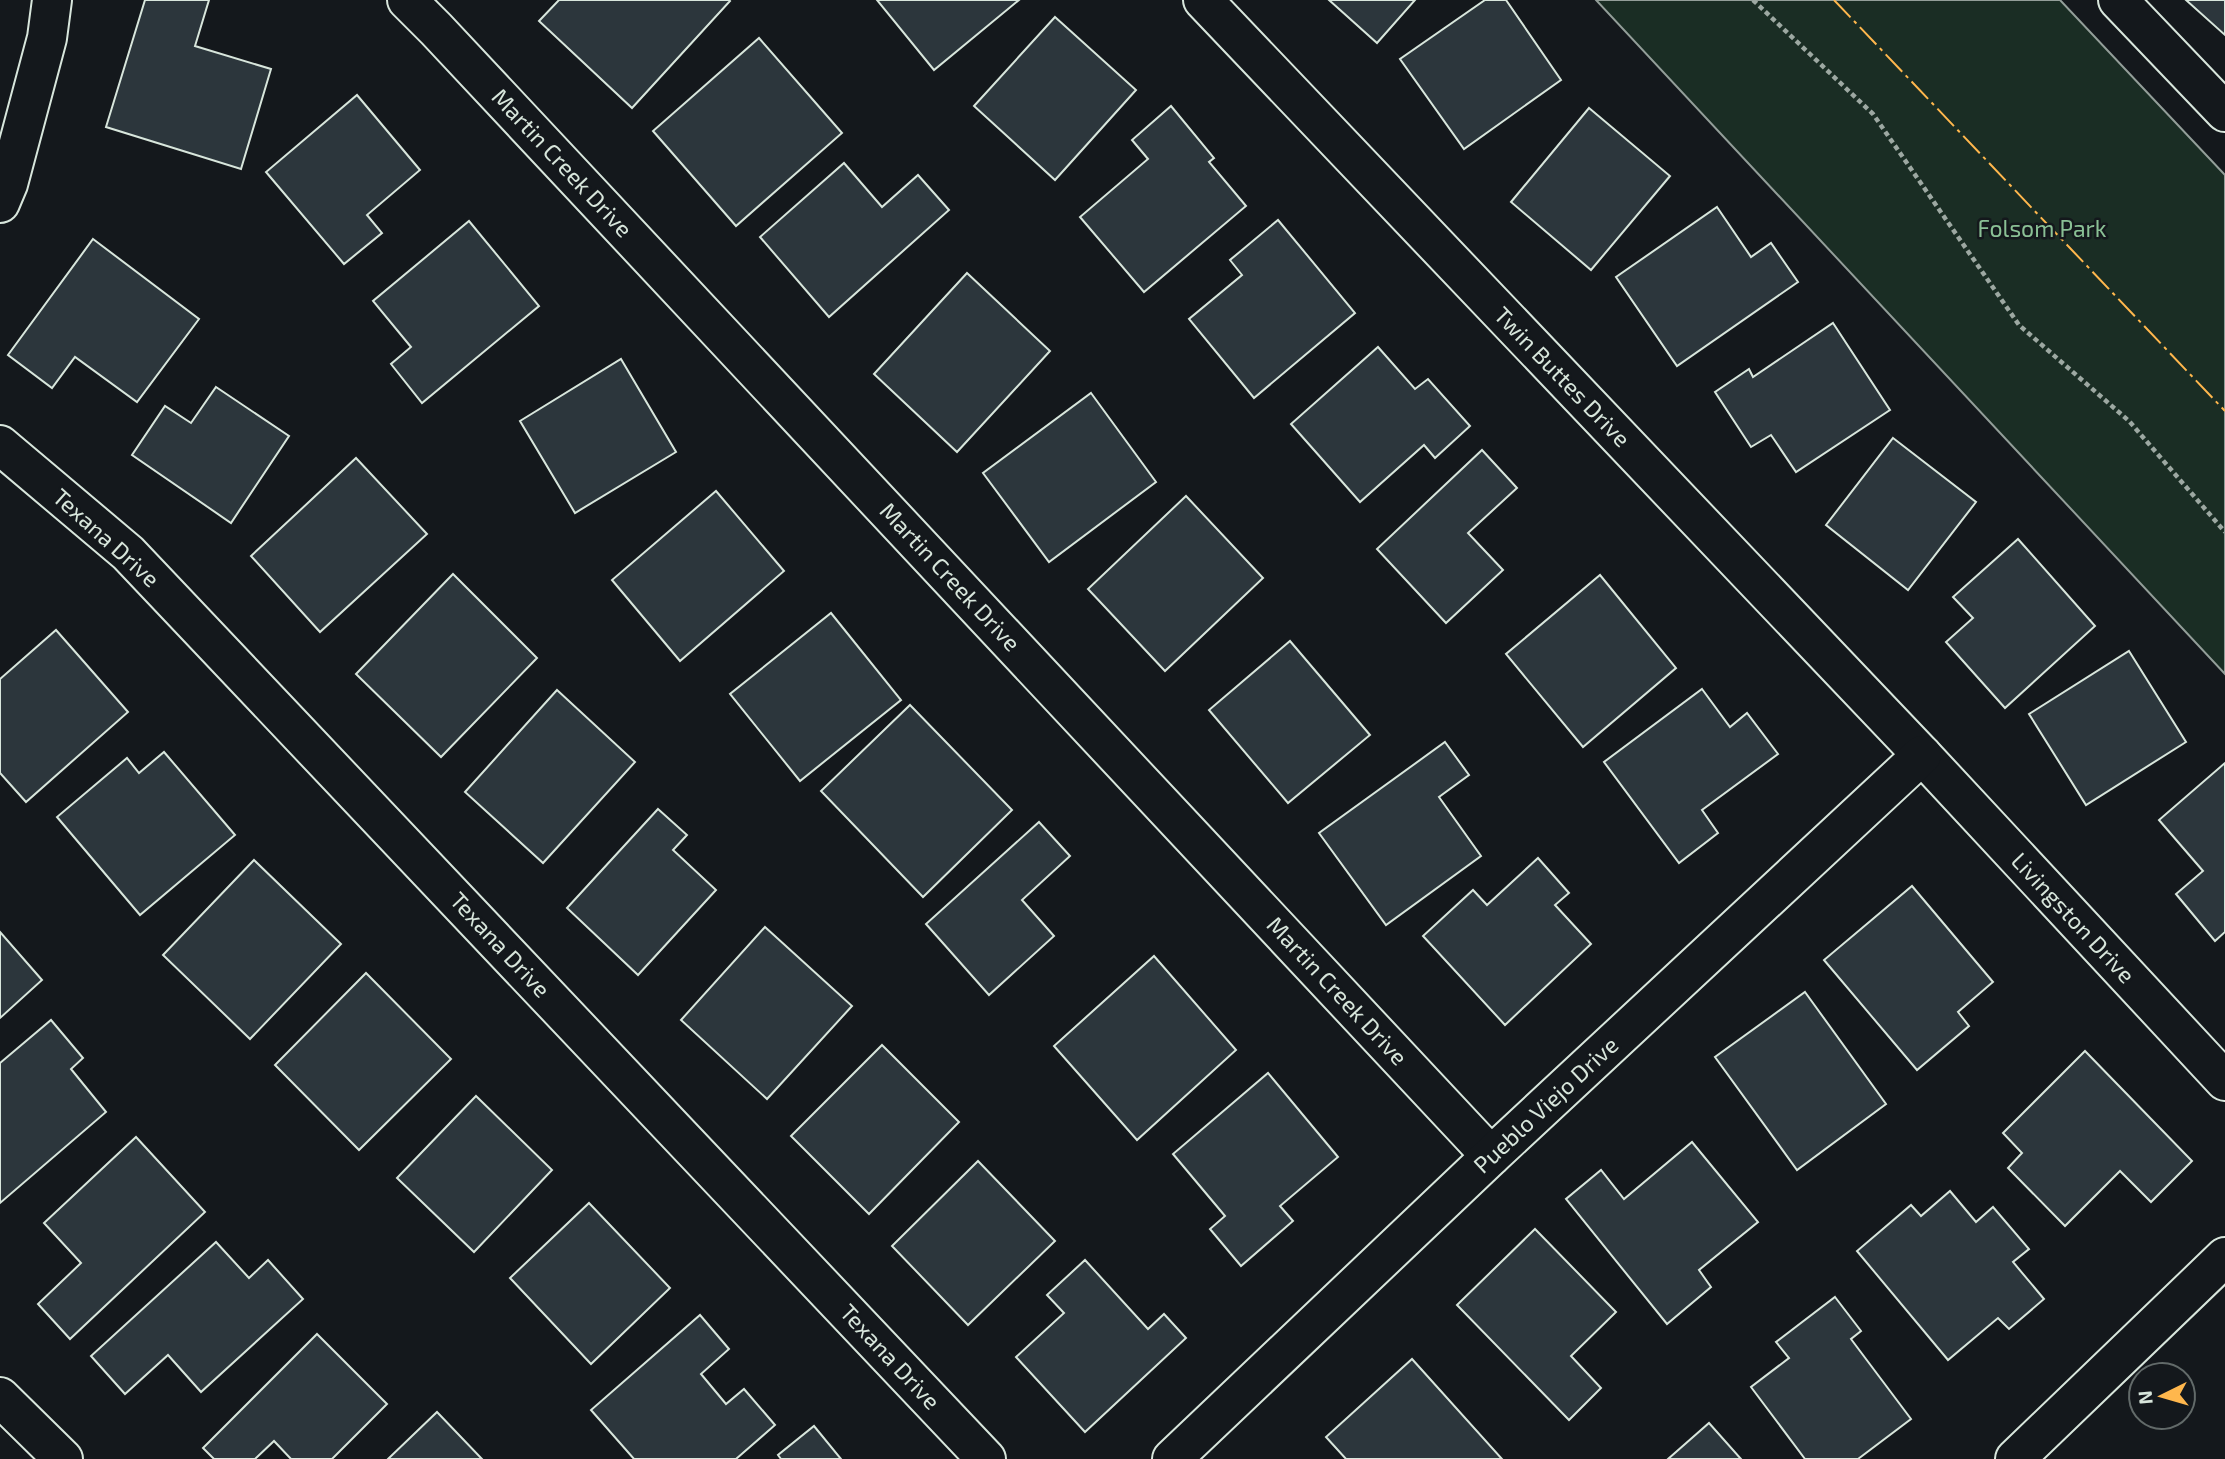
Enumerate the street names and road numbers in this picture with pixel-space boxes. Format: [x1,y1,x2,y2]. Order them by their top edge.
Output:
street label: Martin Creek Drive [487,82,639,242]
street label: Twin Buttes Drive [1489,301,1637,452]
street label: Texana Drive [48,482,166,592]
street label: Martin Creek Drive [875,496,1027,656]
street label: Livingston Drive [2006,846,2141,988]
street label: Texana Drive [445,886,557,1003]
street label: Martin Creek Drive [1262,910,1414,1070]
street label: Pueblo Viejo Drive [1467,1030,1623,1178]
street label: Texana Drive [835,1298,947,1415]

